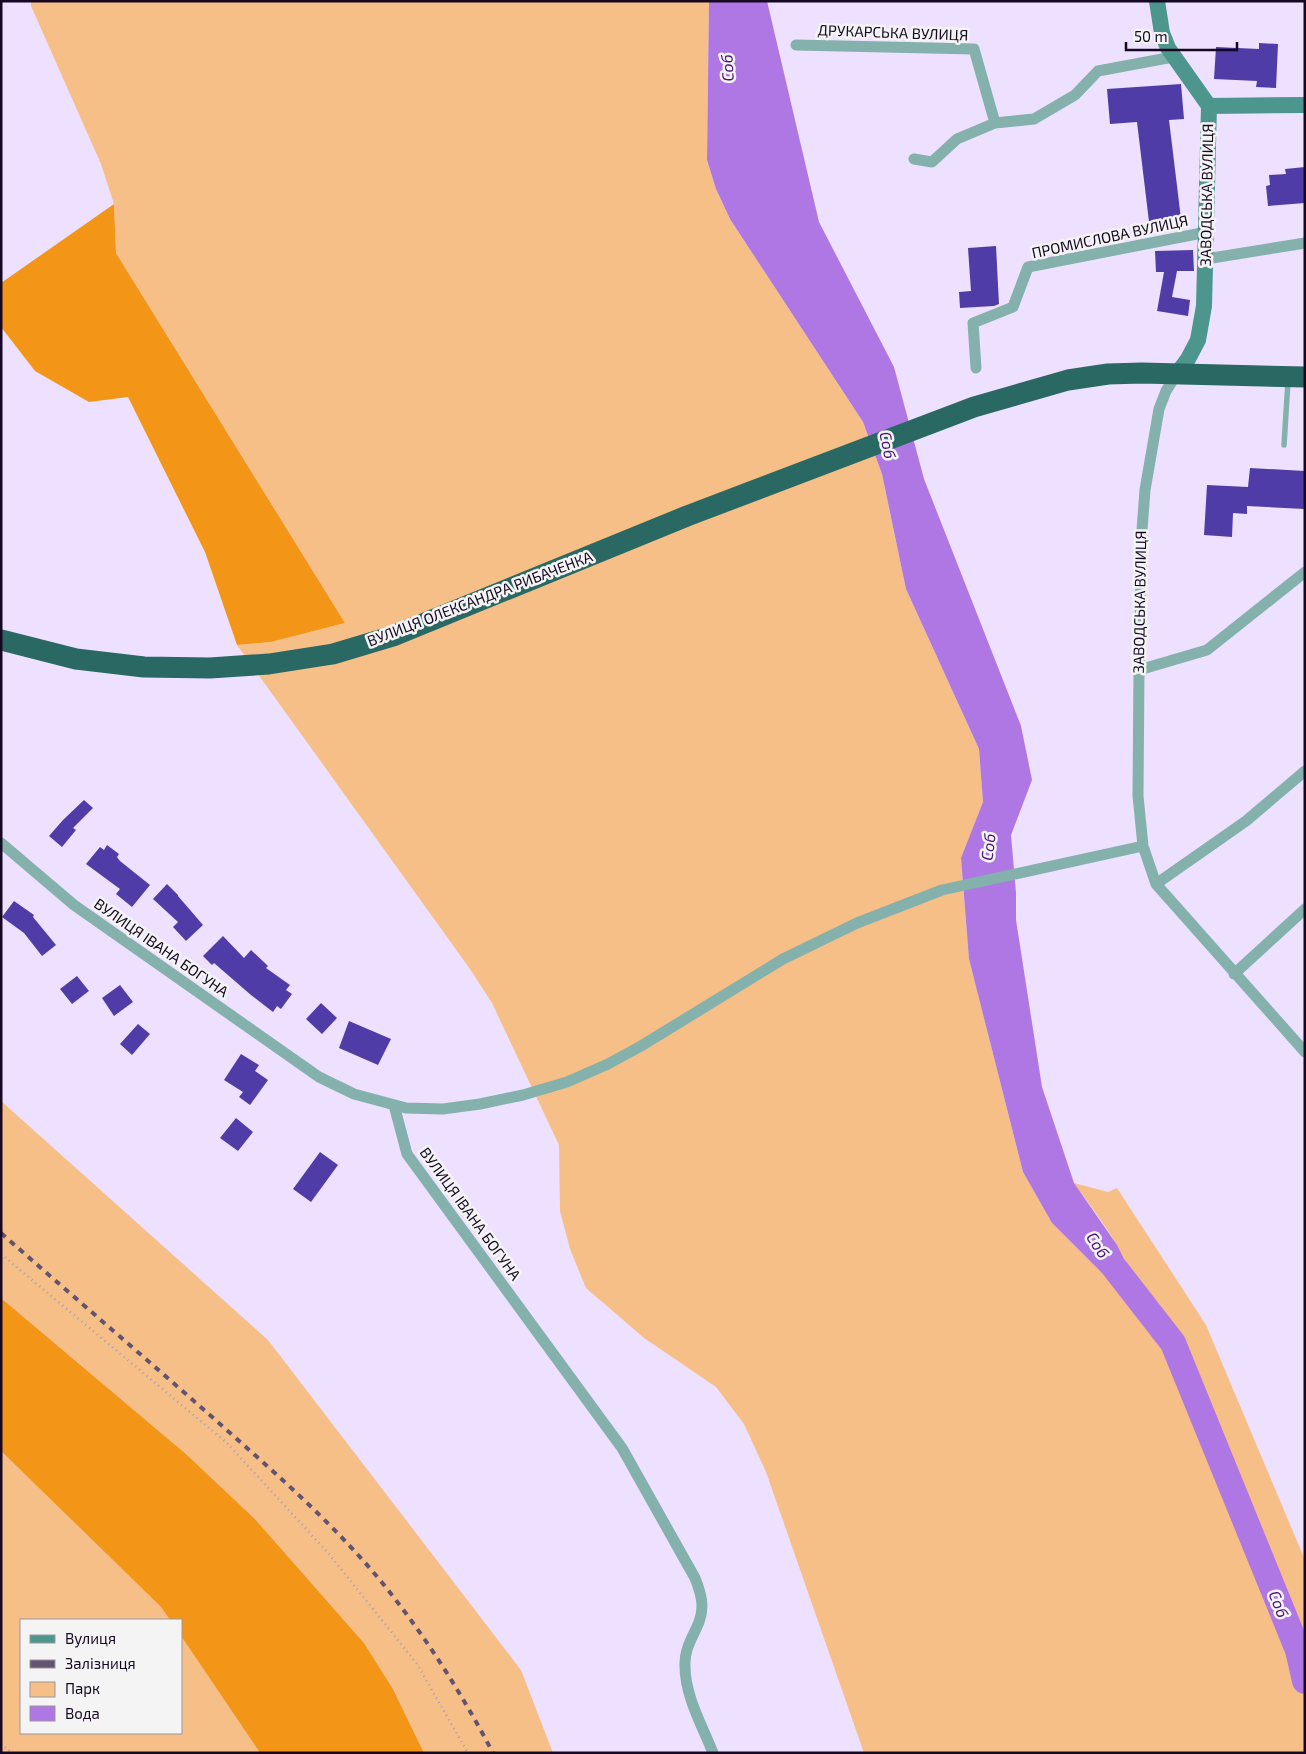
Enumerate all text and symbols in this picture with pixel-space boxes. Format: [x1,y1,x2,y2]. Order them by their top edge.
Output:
street label: ДРУКАРСЬКА ВУЛИЦЯ [817,20,969,44]
scale bar [1126,20,1237,52]
text: 50 m [1134,27,1168,45]
water label: Соб [716,54,737,82]
street label: ЗАВОДСЬКА ВУЛИЦЯ [1196,123,1216,267]
street label: ПРОМИСЛОВА ВУЛИЦЯ [1030,211,1190,261]
water label: Соб [876,430,901,460]
street label: ЗАВОДСЬКА ВУЛИЦЯ [1129,530,1149,674]
street label: ВУЛИЦЯ ОЛЕКСАНДРА РИБАЧЕНКА [364,546,596,649]
water label: Соб [976,832,999,862]
street label: ВУЛИЦЯ ІВАНА БОГУНА [91,894,233,1001]
street label: ВУЛИЦЯ ІВАНА БОГУНА [417,1143,525,1284]
water label: Соб [1083,1228,1114,1261]
water label: Соб [1266,1588,1293,1620]
legend [20,1619,182,1734]
text: Вулиця [65,1629,116,1648]
text: Залізниця [65,1654,136,1672]
text: Парк [65,1679,100,1697]
text: Вода [65,1704,100,1722]

